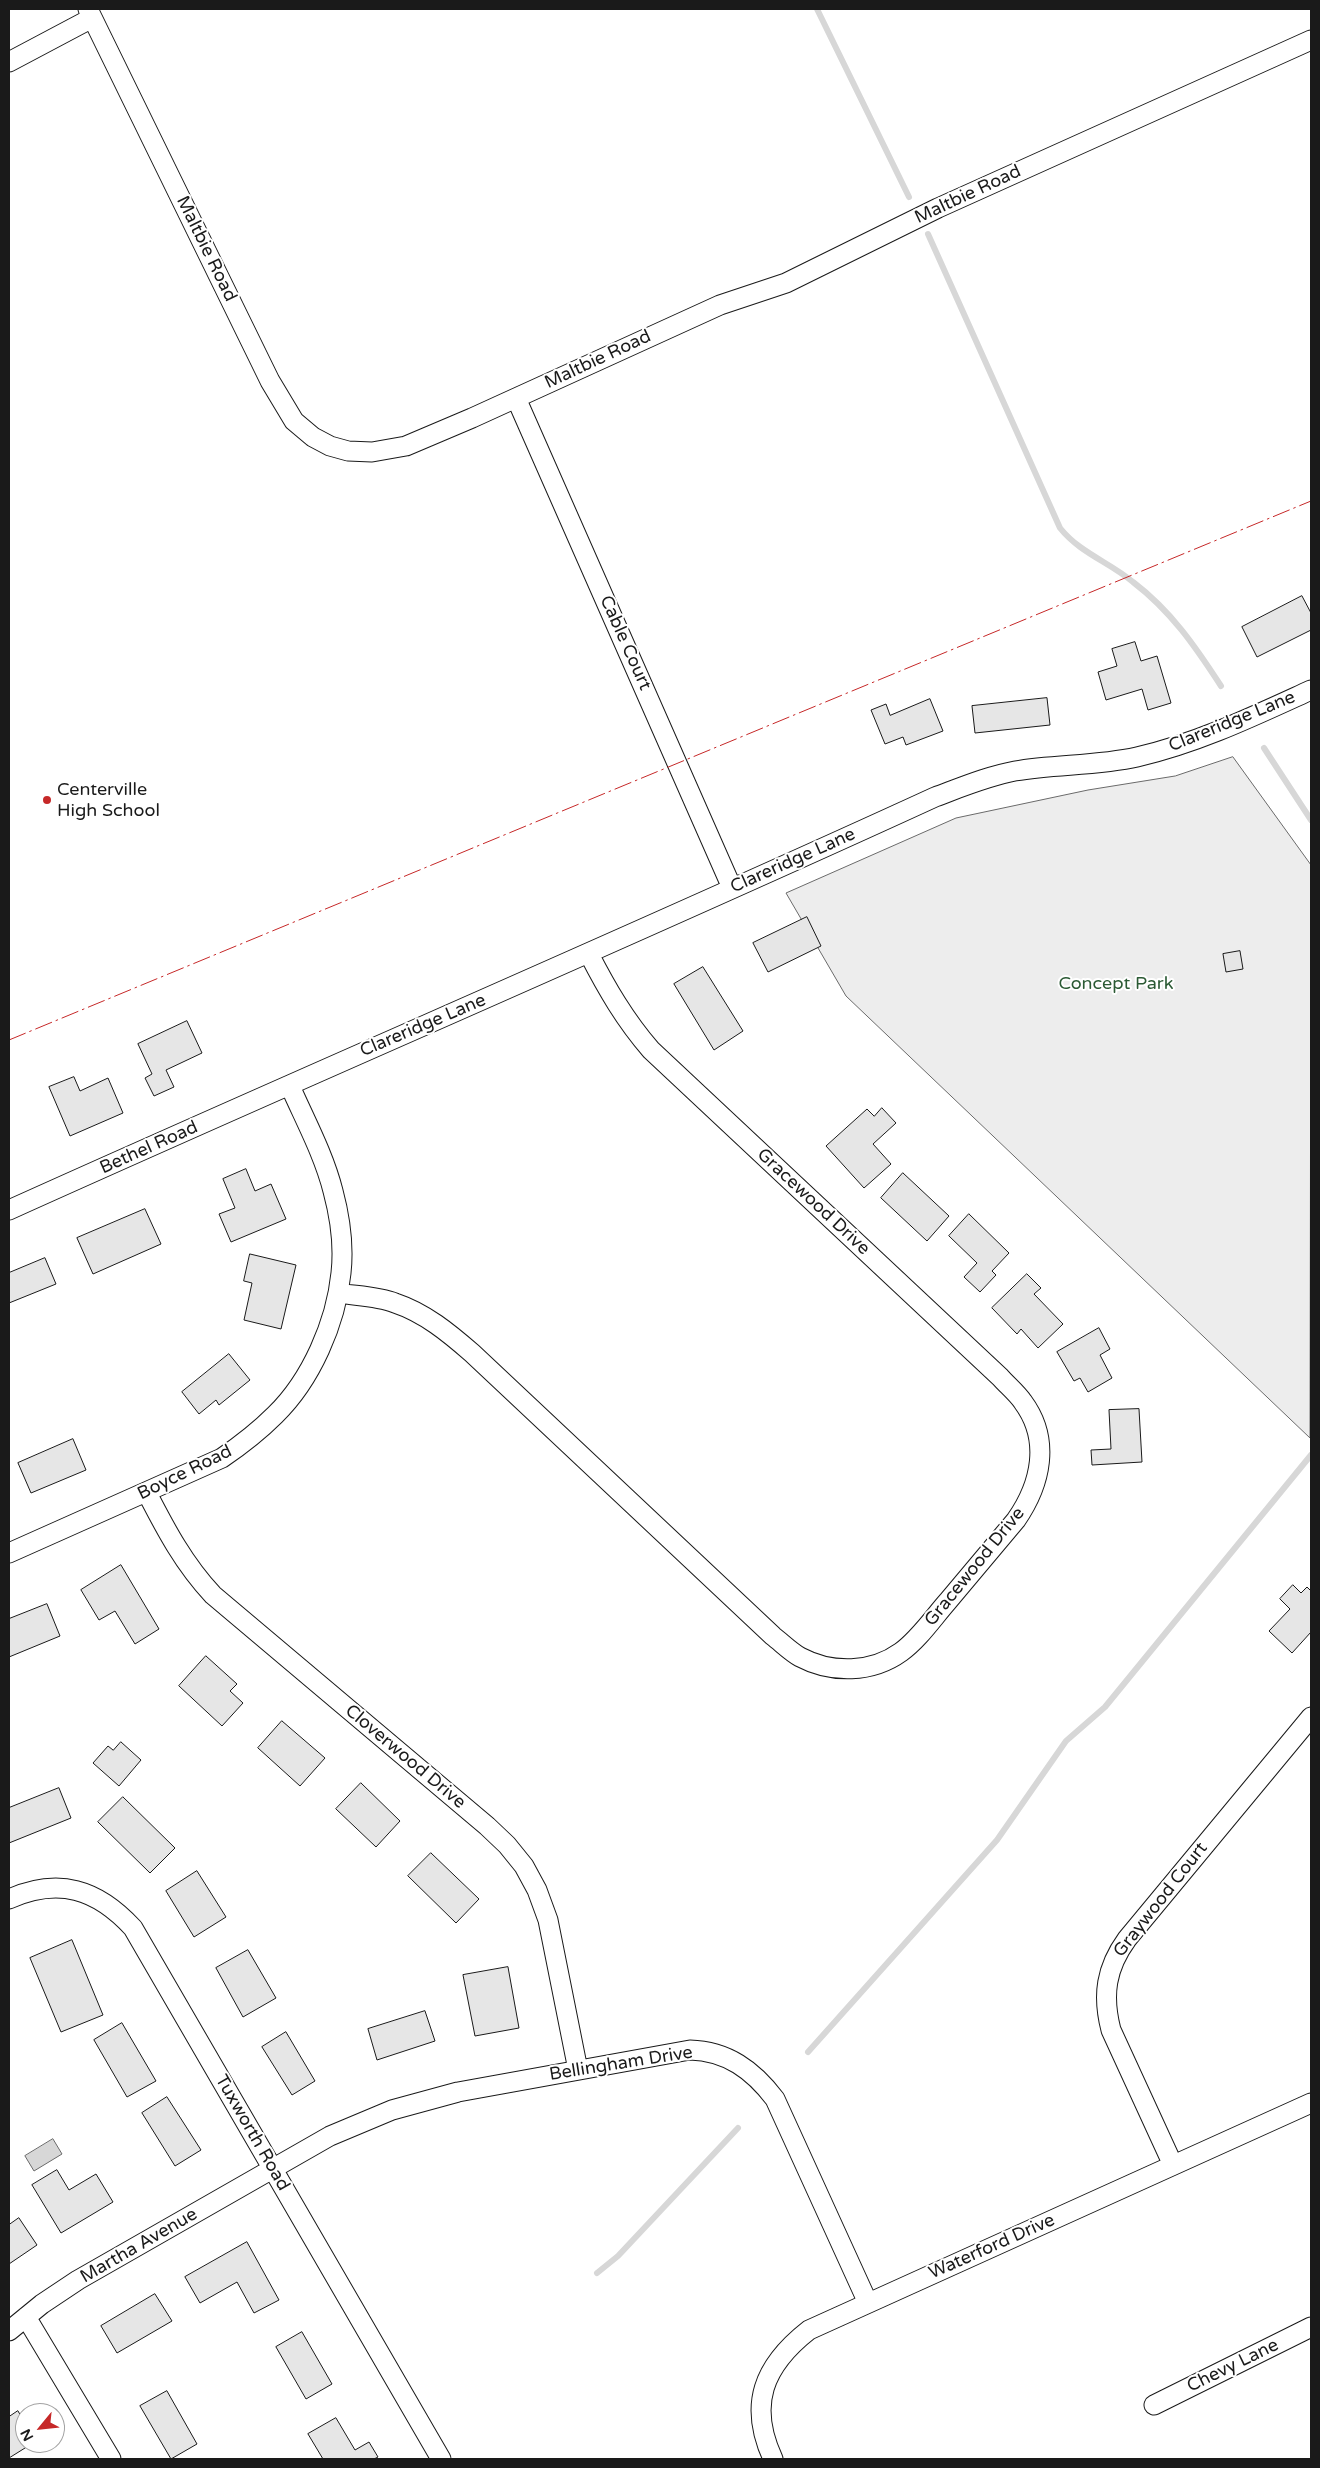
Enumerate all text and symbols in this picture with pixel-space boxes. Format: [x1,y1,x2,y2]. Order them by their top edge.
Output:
street label: Maltbie Road [911,161,1025,229]
street label: Maltbie Road [171,193,241,305]
street label: Maltbie Road [541,326,655,394]
street label: Cable Court [595,592,655,694]
street label: Clareridge Lane [1166,687,1298,757]
place label: Centerville High School [57,779,160,822]
marker: Centerville High School [41,794,53,806]
street label: Clareridge Lane [727,824,859,898]
park label: Concept Park [1058,973,1174,995]
street label: Clareridge Lane [357,990,489,1062]
street label: Bethel Road [97,1117,201,1179]
street label: Gracewood Drive [752,1144,874,1260]
street label: Boyce Road [134,1441,236,1505]
street label: Gracewood Drive [920,1503,1030,1631]
street label: Cloverwood Drive [340,1700,470,1814]
street label: Graywood Court [1109,1838,1213,1962]
street label: Bellingham Drive [548,2042,694,2086]
street label: Tuxworth Road [210,2071,294,2195]
street label: Martha Avenue [77,2204,201,2288]
street label: Waterford Drive [926,2210,1058,2284]
street label: Chevy Lane [1184,2335,1282,2397]
north arrow [15,2403,65,2453]
text: N [17,2426,37,2444]

